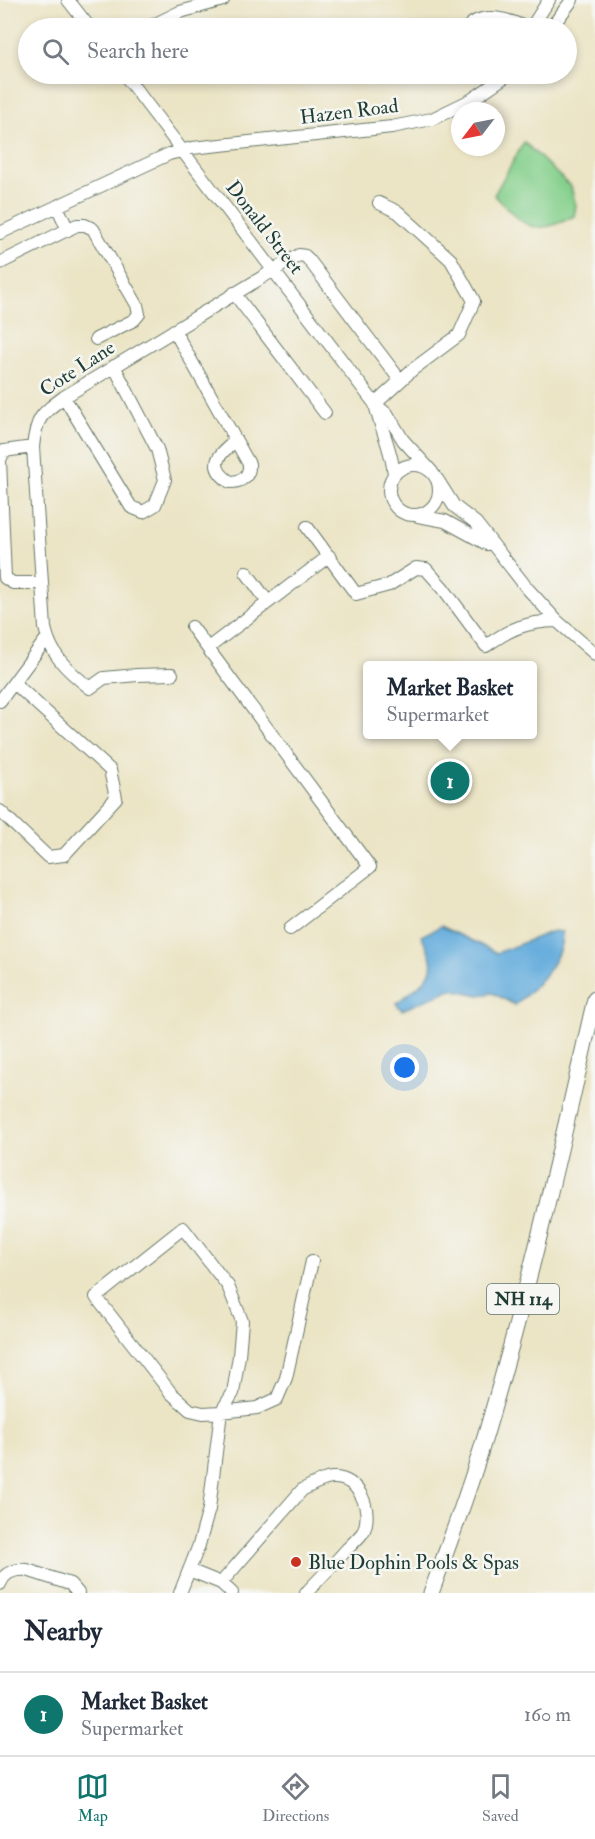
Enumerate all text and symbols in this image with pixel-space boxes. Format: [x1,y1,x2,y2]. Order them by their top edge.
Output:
search box [18,18,577,84]
icon: search [39,35,72,68]
text: Search here [87,37,189,65]
street label: Hazen Road [298,93,400,130]
north arrow [451,102,505,156]
street label: Donald Street [220,176,309,279]
street label: Cote Lane [35,335,120,402]
popup [363,661,537,739]
text: Market Basket [387,674,514,702]
text: Supermarket [387,702,489,727]
pin: 1 [430,758,470,804]
your location [390,1053,419,1082]
road number: NH 114 [487,1284,559,1314]
place label: Blue Dophin Pools & Spas [308,1550,519,1576]
marker: Blue Dophin Pools & Spas [289,1555,303,1569]
text: Nearby [24,1616,102,1648]
text: Market Basket [81,1688,208,1716]
text: 1 [40,1702,47,1727]
text: 160 m [524,1702,571,1727]
text: Supermarket [81,1716,184,1741]
tab: Map [76,1770,109,1826]
tab: Directions [262,1770,329,1826]
tab: Saved [482,1770,519,1826]

